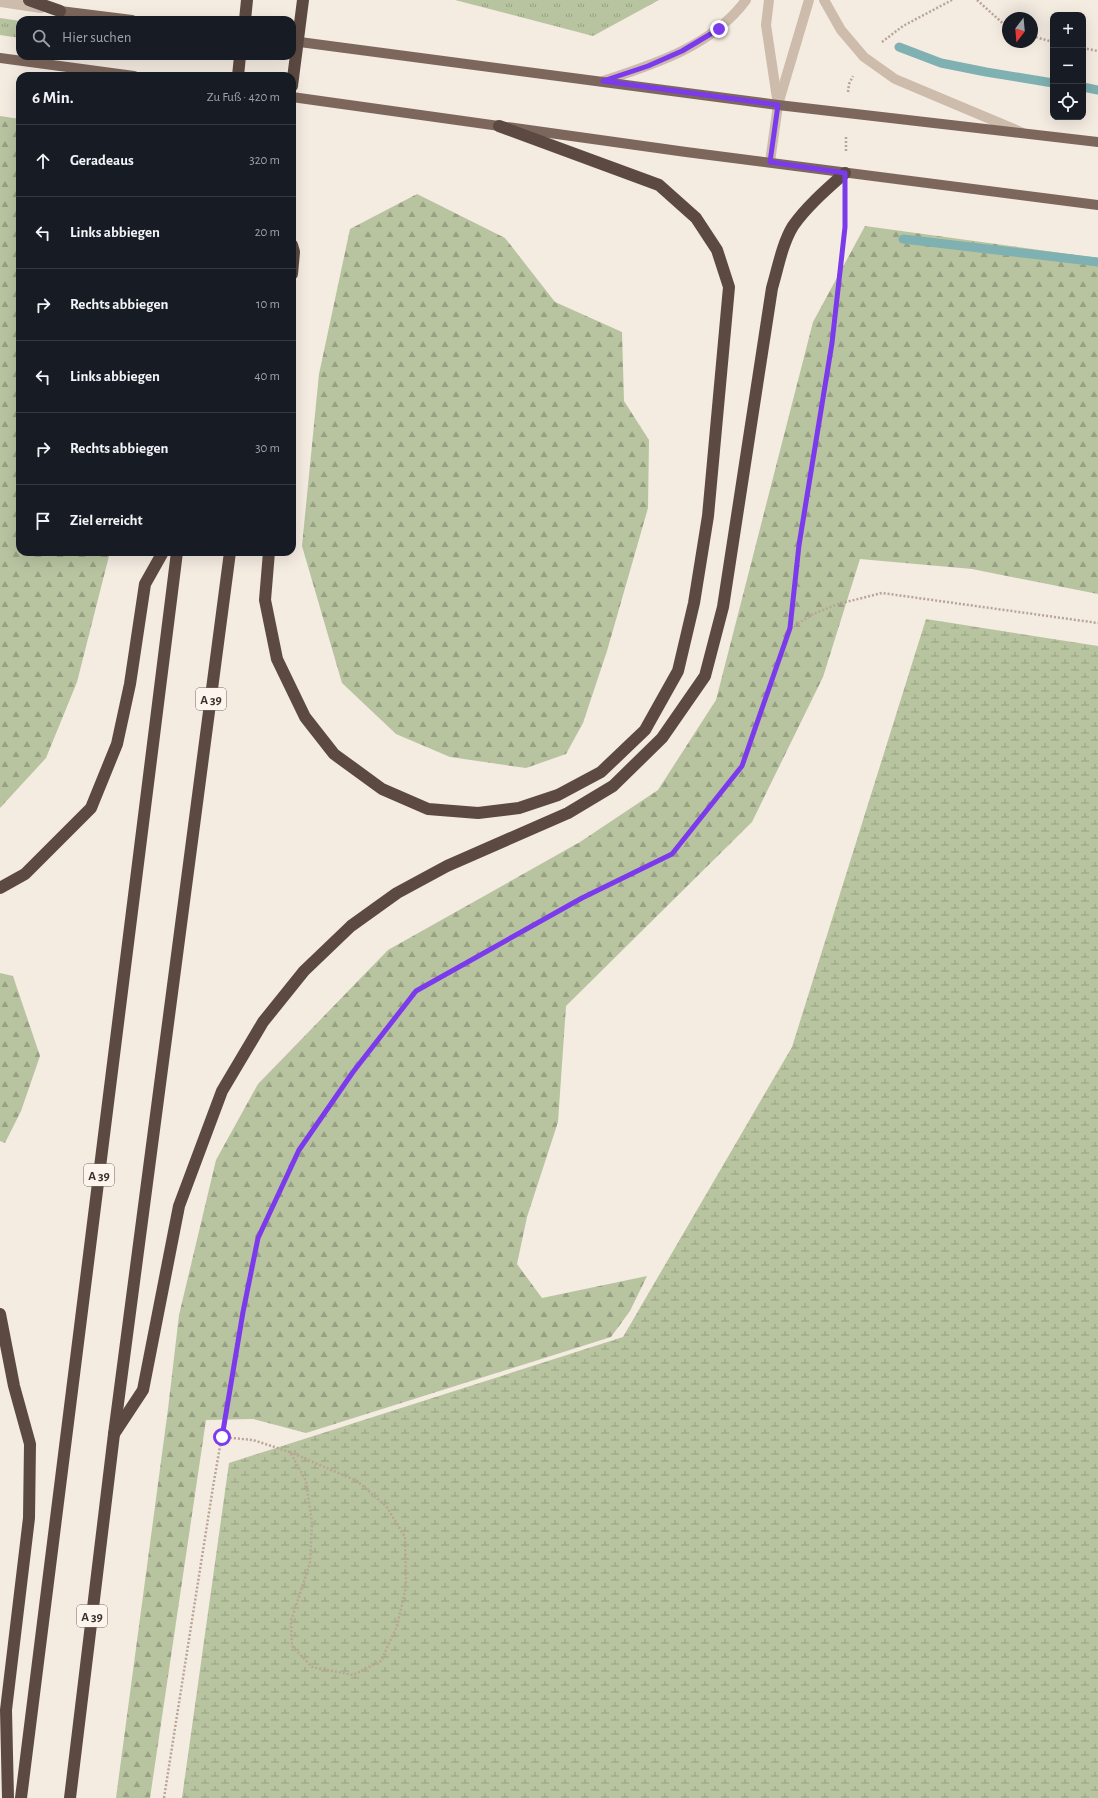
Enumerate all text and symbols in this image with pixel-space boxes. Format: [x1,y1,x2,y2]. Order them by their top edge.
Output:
north arrow [1002,12,1038,48]
map controls [1050,12,1086,120]
button: + [1050,12,1086,48]
search box [16,16,296,60]
route end [710,20,728,38]
icon: search [30,27,52,49]
text: Hier suchen [62,30,132,45]
button: − [1050,48,1086,84]
button: locate [1050,84,1086,120]
text: 6 Min. [32,89,74,106]
text: Zu Fuß · 420 m [207,91,280,104]
icon: ahead [32,150,54,172]
text: Geradeaus [70,153,134,168]
text: 320 m [249,154,280,167]
icon: left [32,222,54,244]
text: Links abbiegen [70,225,160,240]
text: 20 m [255,226,280,239]
icon: right [32,294,54,316]
text: Rechts abbiegen [70,297,168,312]
text: 10 m [256,298,280,311]
icon: left [32,366,54,388]
text: Links abbiegen [70,369,160,384]
text: 40 m [254,370,280,383]
icon: right [32,438,54,460]
text: Rechts abbiegen [70,441,168,456]
text: 30 m [255,442,280,455]
icon: arrive [32,510,54,532]
text: Ziel erreicht [70,513,143,528]
road number: A 39 [196,688,226,710]
road number: A 39 [84,1164,114,1186]
route start [213,1428,231,1446]
road number: A 39 [77,1605,107,1627]

